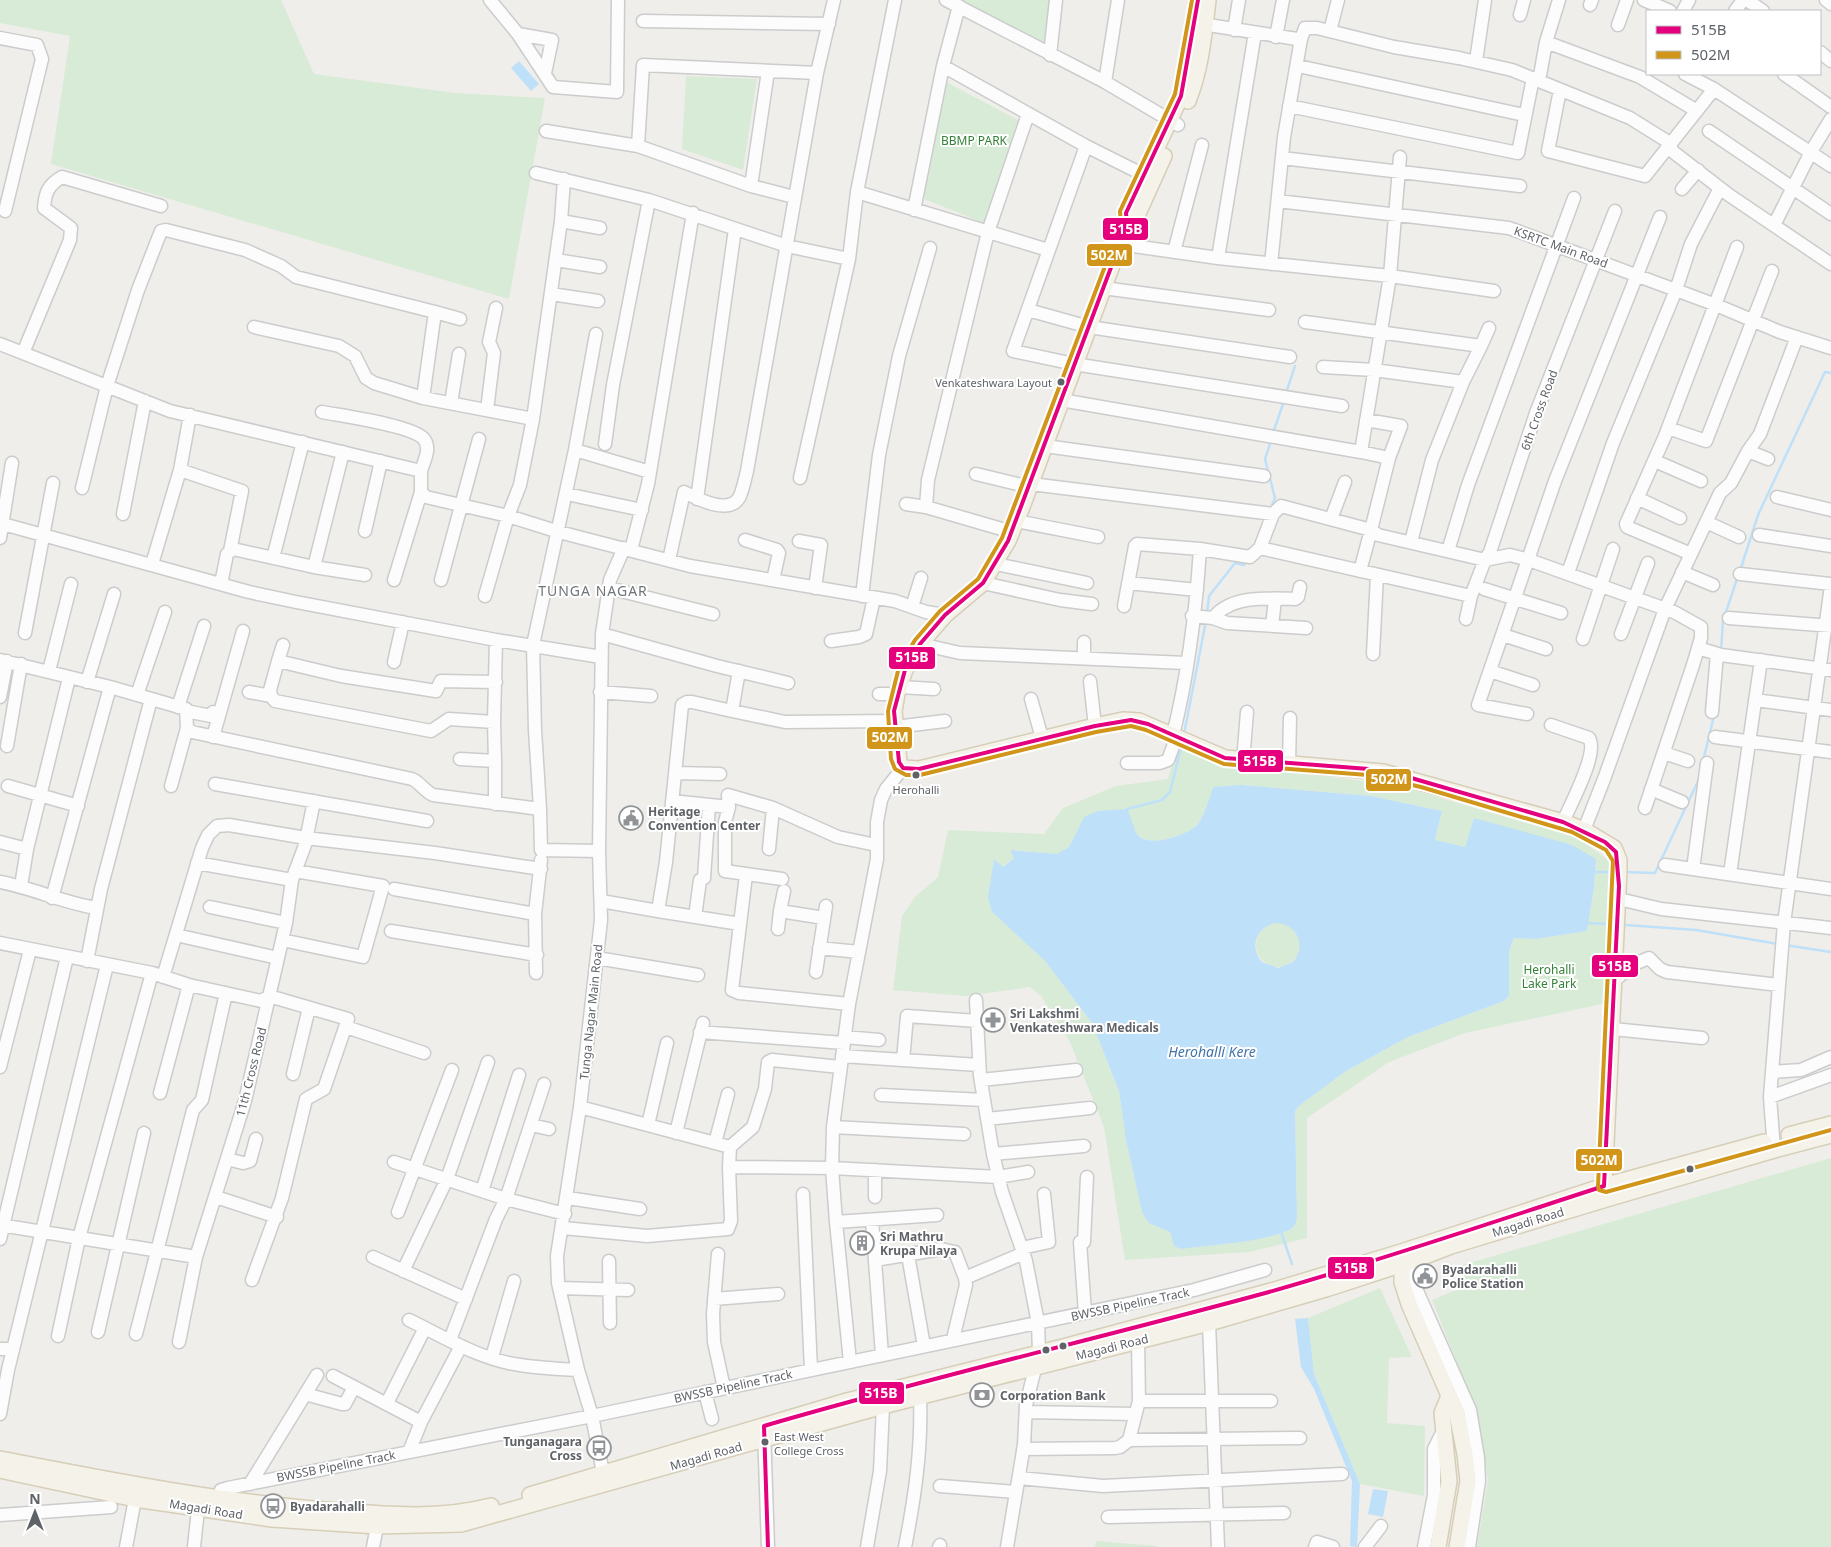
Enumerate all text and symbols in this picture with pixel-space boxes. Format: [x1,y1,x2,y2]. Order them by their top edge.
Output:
legend [1646,10,1821,75]
text: 515B [1691,19,1727,39]
text: 502M [1691,44,1730,64]
park label: BBMP PARK [941,132,1008,149]
line badge: 515B [1102,217,1149,241]
text: 515B [1109,219,1143,238]
street label: KSRTC Main Road [1512,222,1610,272]
line badge: 502M [1086,243,1133,267]
text: 502M [1090,245,1128,264]
street label: 6th Cross Road [1517,367,1561,453]
place label: Venkateshwara Layout [935,375,1052,390]
marker: Venkateshwara Layout [1056,377,1066,387]
district label: TUNGA NAGAR [538,581,648,600]
line badge: 515B [888,646,936,670]
text: 515B [895,647,929,666]
line badge: 502M [866,726,913,750]
text: 502M [871,727,909,746]
line badge: 515B [1237,749,1284,773]
text: 515B [1243,751,1277,770]
line badge: 502M [1365,768,1412,792]
text: 502M [1370,769,1408,788]
marker: Herohalli [911,770,921,780]
place label: Herohalli [893,782,939,797]
place label: Heritage Convention Center [648,803,761,834]
public building icon: Heritage Convention Center [618,805,644,831]
street label: Tunga Nagar Main Road [575,943,607,1081]
line badge: 515B [1591,954,1639,978]
text: 515B [1598,956,1632,975]
park label: Herohalli Lake Park [1522,961,1577,992]
place label: Sri Lakshmi Venkateshwara Medicals [1010,1005,1159,1036]
pharmacy icon: Sri Lakshmi Venkateshwara Medicals [980,1007,1006,1033]
street label: 11th Cross Road [232,1025,270,1119]
water label: Herohalli Kere [1168,1042,1256,1061]
line badge: 502M [1575,1148,1623,1172]
text: 502M [1580,1150,1618,1169]
unlabelled marker [1685,1164,1695,1174]
street label: Magadi Road [1490,1203,1566,1241]
place label: Sri Mathru Krupa Nilaya [880,1228,957,1259]
building icon: Sri Mathru Krupa Nilaya [849,1230,875,1256]
line badge: 515B [1327,1256,1375,1280]
text: 515B [1334,1258,1368,1277]
place label: Byadarahalli Police Station [1442,1261,1524,1292]
public building icon: Byadarahalli Police Station [1412,1263,1438,1289]
street label: BWSSB Pipeline Track [1069,1283,1191,1325]
street label: Magadi Road [1074,1330,1150,1364]
unlabelled marker [1058,1341,1068,1351]
unlabelled marker [1041,1345,1051,1355]
street label: BWSSB Pipeline Track [672,1365,794,1407]
line badge: 515B [858,1381,905,1405]
bank icon: Corporation Bank [969,1382,995,1408]
text: 515B [864,1383,898,1402]
place label: Corporation Bank [1000,1387,1106,1404]
place label: East West College Cross [774,1429,844,1458]
place label: Tunganagara Cross [503,1433,582,1464]
bus stop icon: Tunganagara Cross [586,1435,612,1461]
marker: East West College Cross [760,1437,770,1447]
street label: Magadi Road [668,1438,744,1474]
street label: BWSSB Pipeline Track [275,1446,397,1486]
north arrow [10,1487,60,1537]
text: N [29,1489,41,1508]
bus stop icon: Byadarahalli [260,1493,286,1519]
street label: Magadi Road [168,1495,244,1523]
place label: Byadarahalli [290,1498,365,1515]

